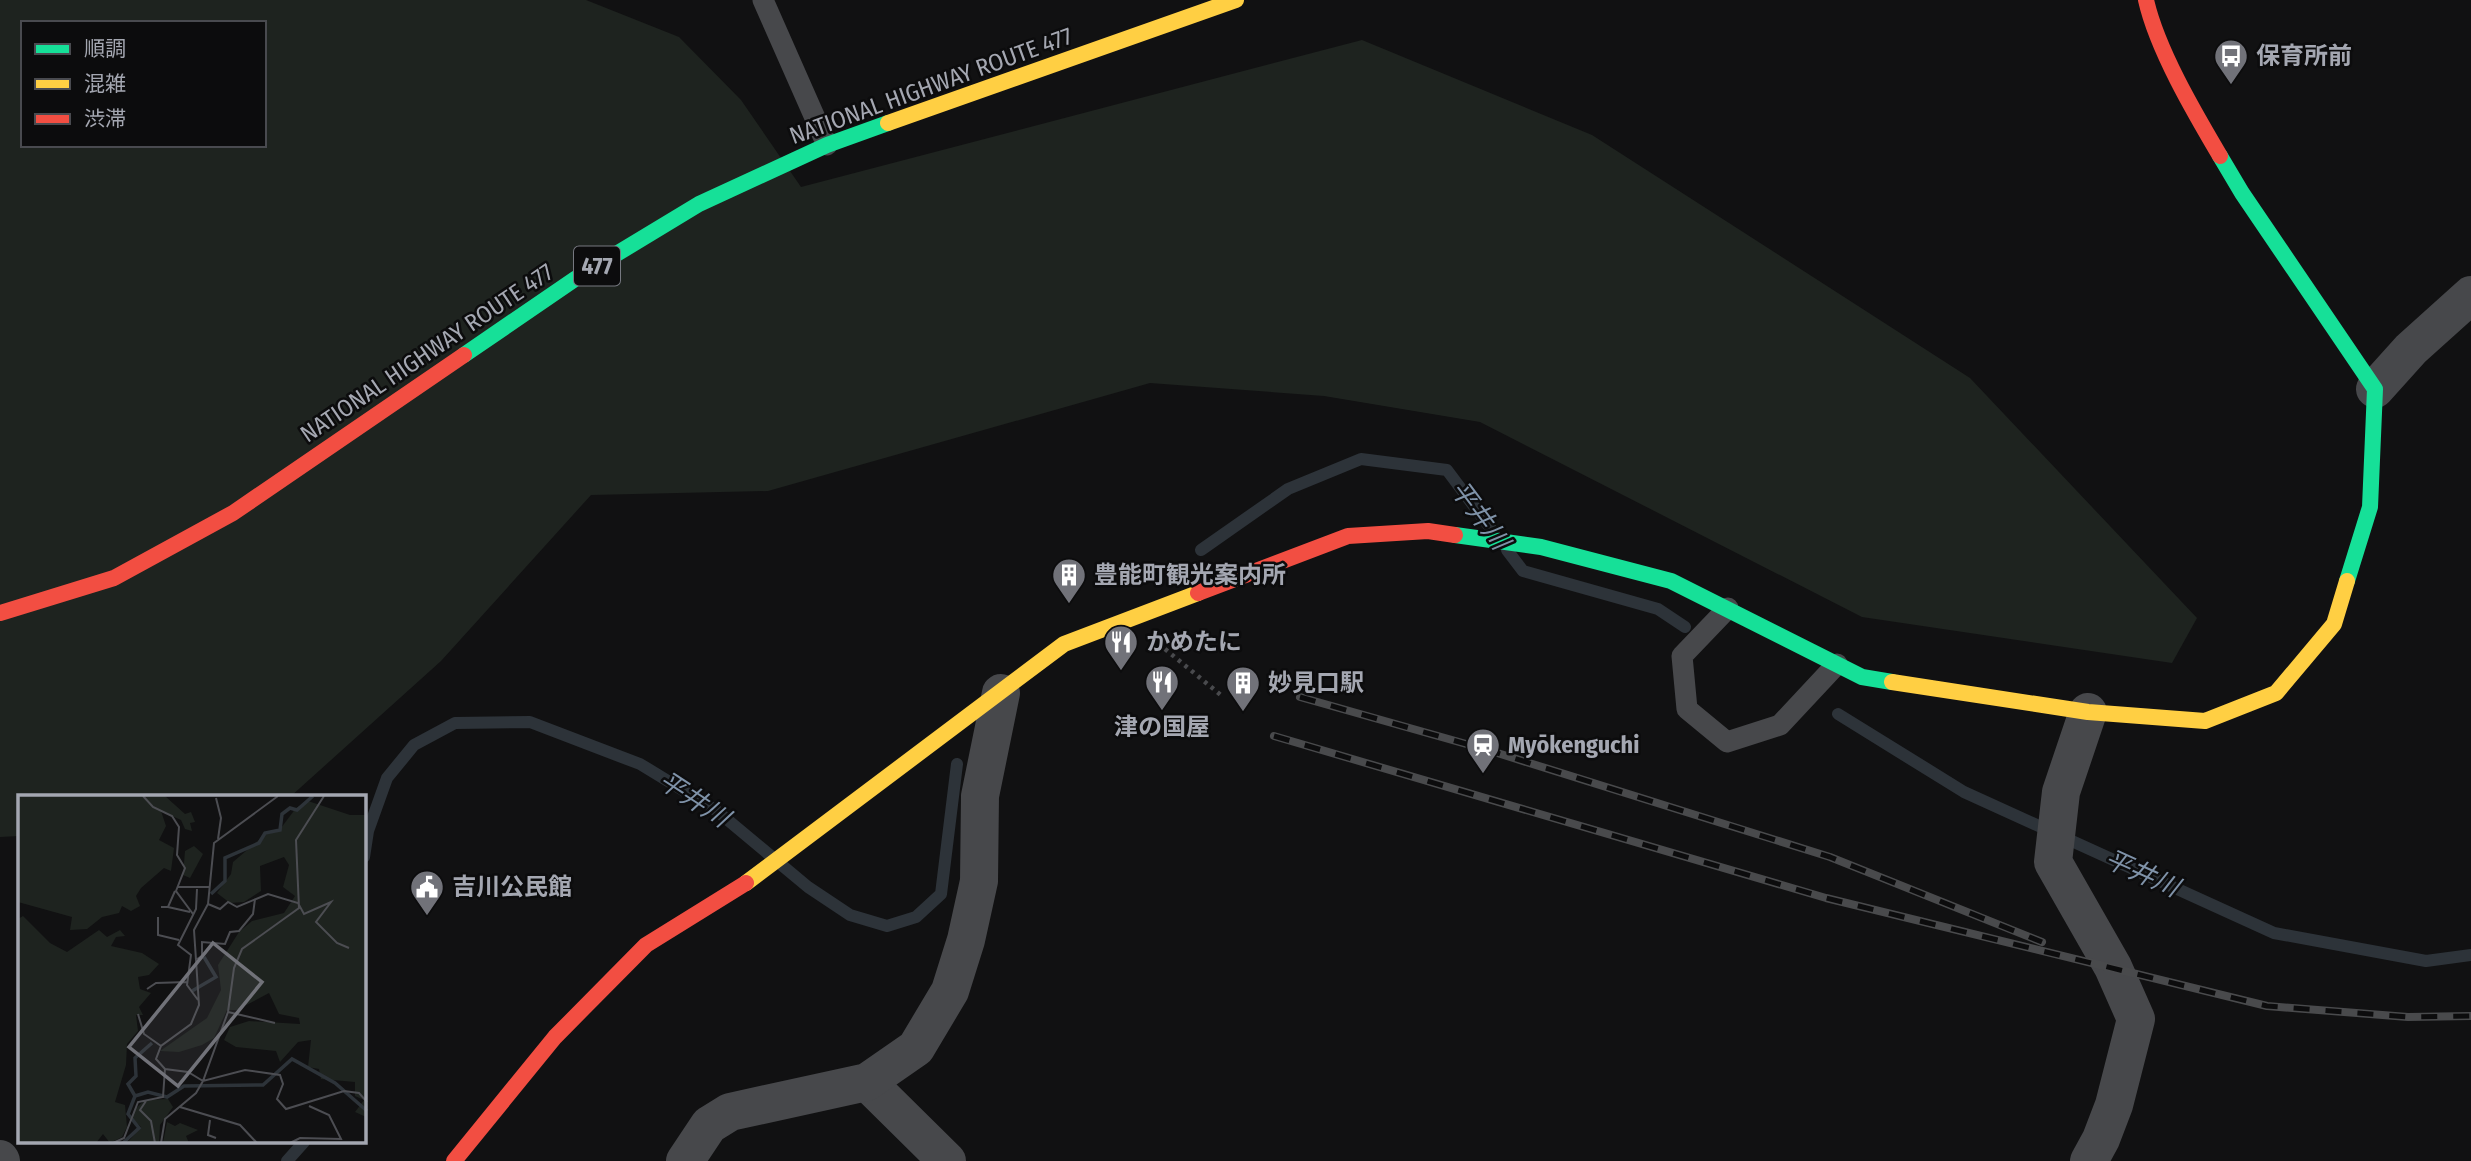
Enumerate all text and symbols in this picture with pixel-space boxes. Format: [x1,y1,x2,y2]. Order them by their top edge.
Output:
legend [21,21,266,147]
street label: NATIONAL HIGHWAY ROUTE 477 [786,22,1076,150]
text: 順調 [84,36,126,62]
bus stop icon: 保育所前 [2212,37,2250,86]
place label: 保育所前 [2256,42,2352,70]
text: 混雑 [84,71,126,97]
text: 渋滞 [84,106,126,132]
road number: 477 [574,246,620,286]
street label: NATIONAL HIGHWAY ROUTE 477 [295,258,559,448]
water label: 平井川 [1444,475,1517,558]
building icon: 豊能町観光案内所 [1050,556,1088,605]
place label: 豊能町観光案内所 [1094,561,1286,589]
restaurant icon: かめたに [1102,623,1140,672]
place label: かめたに [1146,628,1242,656]
restaurant icon: 津の国屋 [1143,663,1181,712]
building icon: 妙見口駅 [1224,664,1262,713]
place label: 妙見口駅 [1268,669,1364,697]
place label: 津の国屋 [1114,713,1210,741]
station icon: Myōkenguchi [1464,726,1502,775]
place label: Myōkenguchi [1508,731,1639,759]
water label: 平井川 [653,765,737,835]
inset map [18,795,366,1144]
water label: 平井川 [2100,843,2186,905]
public building icon: 吉川公民館 [408,868,446,917]
place label: 吉川公民館 [452,873,572,901]

